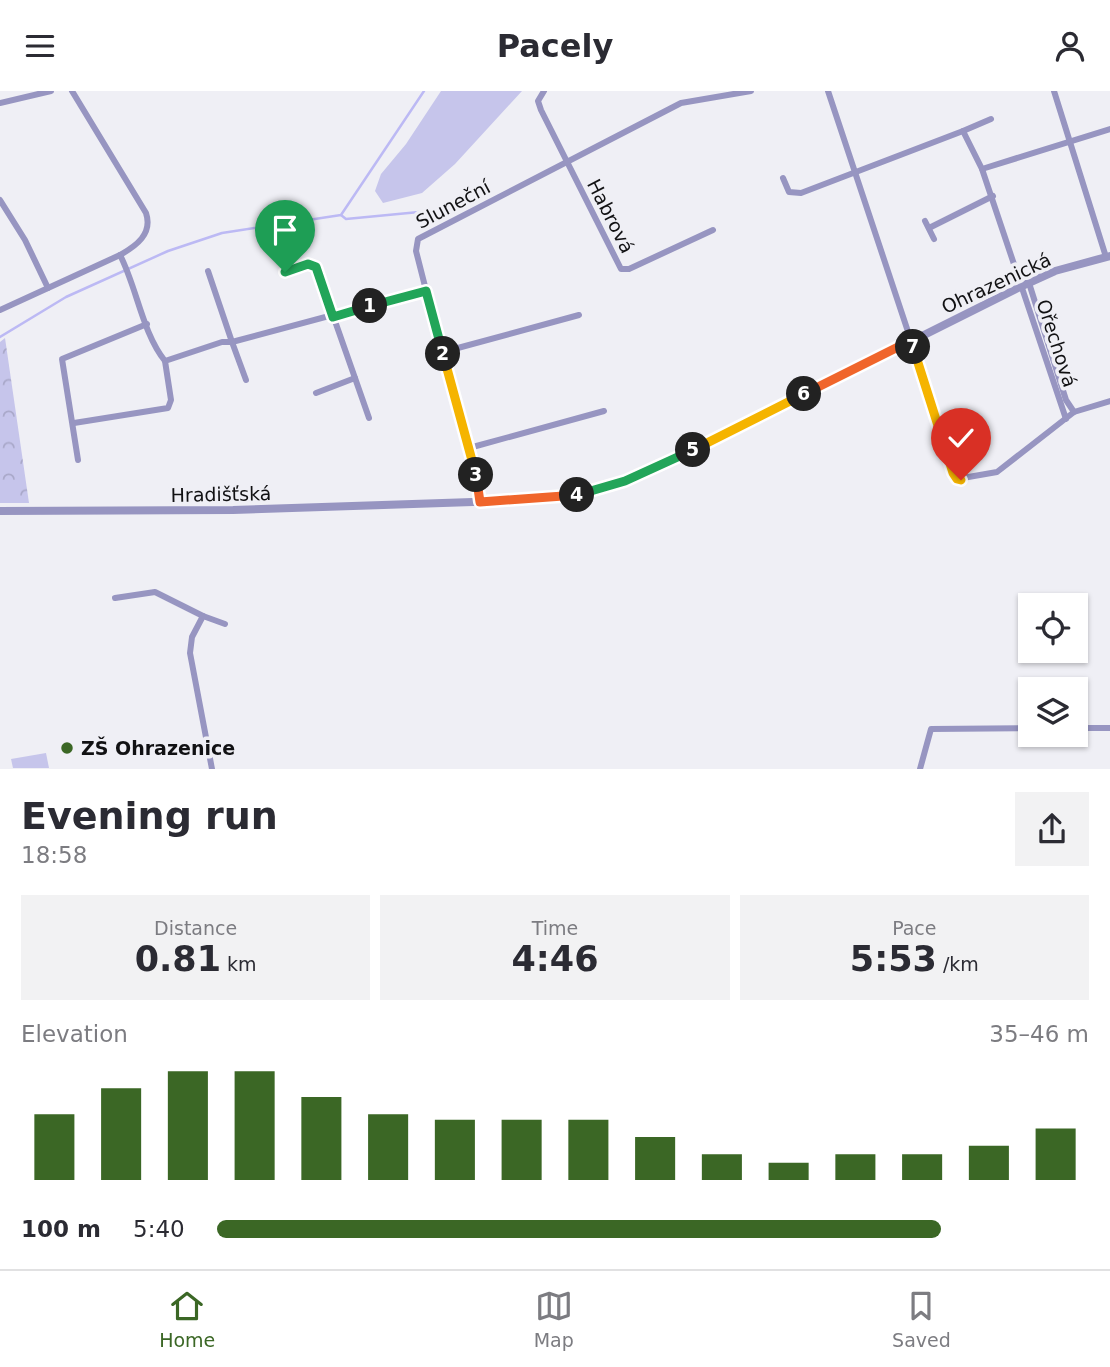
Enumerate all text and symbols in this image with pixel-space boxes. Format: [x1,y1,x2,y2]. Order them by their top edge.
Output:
icon: menu [21,27,59,65]
text: Pacely [497,27,613,65]
icon: person [1051,27,1089,65]
street label: Sluneční [412,175,495,233]
street label: Habrová [583,175,639,257]
pin [255,200,315,272]
icon: arrive [266,211,304,249]
street label: Ohrazenická [938,248,1054,318]
pin: 1 [352,289,388,323]
text: 1 [363,294,376,316]
street label: Ořechová [1032,296,1082,390]
pin: 7 [895,329,930,365]
text: 7 [906,335,919,357]
pin: 2 [426,337,460,371]
text: 2 [436,342,449,364]
pin: 6 [786,377,822,411]
text: 6 [797,382,810,404]
pin [931,408,991,480]
icon: check [942,419,980,457]
pin: 5 [676,433,710,467]
text: 5 [686,438,699,460]
pin: 3 [458,457,494,493]
text: 3 [469,463,482,485]
pin: 4 [560,477,594,513]
street label: Hradišťská [170,482,272,506]
text: 4 [570,483,583,505]
map controls [1018,593,1088,747]
button: locate [1018,593,1088,663]
button: layers [1018,677,1088,747]
place label: ZŠ Ohrazenice [81,736,235,759]
marker: ZŠ Ohrazenice [59,740,75,756]
button: share [1015,792,1089,866]
text: Evening run [21,794,278,838]
text: 18:58 [21,842,87,868]
text: Distance [154,917,237,939]
text: Time [532,917,578,939]
text: Pace [892,917,937,939]
text: 0.81 [135,939,221,979]
text: 4:46 [511,939,599,979]
text: 5:53 [850,939,937,979]
text: km [221,953,257,975]
text: /km [937,953,979,975]
text: Elevation [21,1021,128,1047]
text: 35–46 m [989,1021,1089,1047]
text: 100 m [21,1216,101,1242]
text: 5:40 [133,1216,185,1242]
tab: Home [159,1287,215,1351]
tab: Map [534,1287,574,1351]
tab: Saved [892,1287,951,1351]

